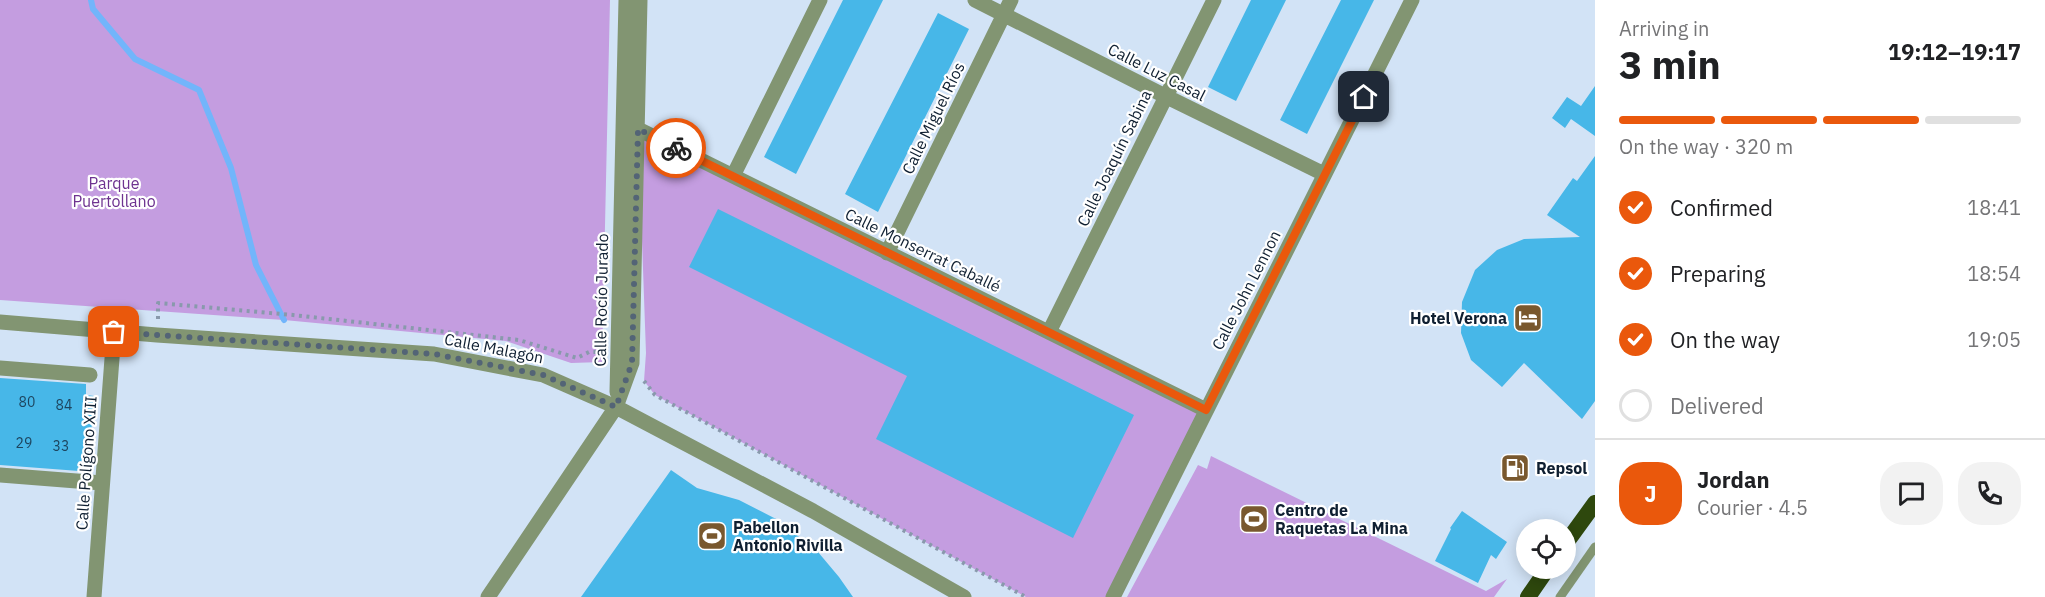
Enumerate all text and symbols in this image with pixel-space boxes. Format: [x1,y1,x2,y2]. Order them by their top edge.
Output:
text: Arriving in [1619,15,1709,42]
text: 19:12–19:17 [1888,37,2021,66]
street label: Calle Luz Casal [1105,39,1209,105]
text: 3 min [1619,39,1721,90]
street label: Calle Miguel Ríos [897,59,969,177]
pin [1338,71,1389,122]
icon: home [1347,80,1380,113]
street label: Calle Joaquín Sabina [1072,86,1156,229]
courier [646,118,706,178]
icon: bike [660,132,693,165]
text: On the way · 320 m [1619,133,1793,160]
park label: Parque Puertollano [72,173,156,211]
icon: check [1619,191,1652,224]
text: Confirmed [1670,193,1773,222]
text: 18:41 [1967,194,2021,221]
street label: Calle Monserrat Caballé [842,204,1004,296]
street label: Calle John Lennon [1207,227,1285,353]
street label: Calle Rocío Jurado [590,233,612,367]
icon: check [1619,257,1652,290]
text: Preparing [1670,259,1765,288]
text: 18:54 [1967,260,2021,287]
hotel icon: Hotel Verona [1512,302,1544,334]
pin [88,306,139,357]
place label: Hotel Verona [1410,308,1507,328]
icon: bag [97,315,130,348]
icon: check [1619,323,1652,356]
text: On the way [1670,325,1780,354]
text: 19:05 [1967,326,2021,353]
street label: Calle Malagón [443,329,545,367]
text: Delivered [1670,391,1764,420]
house number: 80 [19,393,35,411]
street label: Calle Polígono XIII [71,395,101,531]
house number: 84 [56,396,72,414]
house number: 29 [16,434,32,452]
house number: 33 [53,437,69,455]
fuel station icon: Repsol [1499,452,1531,484]
place label: Repsol [1536,458,1587,478]
button: chat [1880,462,1943,525]
button: phone [1958,462,2021,525]
text: Jordan [1697,465,1770,494]
text: J [1644,479,1657,508]
text: Courier · 4.5 [1697,494,1808,521]
place label: Centro de Raquetas La Mina [1275,500,1408,538]
sports icon: Centro de Raquetas La Mina [1238,503,1270,535]
place label: Pabellon Antonio Rivilla [733,517,843,555]
map controls [1516,519,1576,579]
button: locate [1516,519,1576,579]
sports icon: Pabellon Antonio Rivilla [696,520,728,552]

